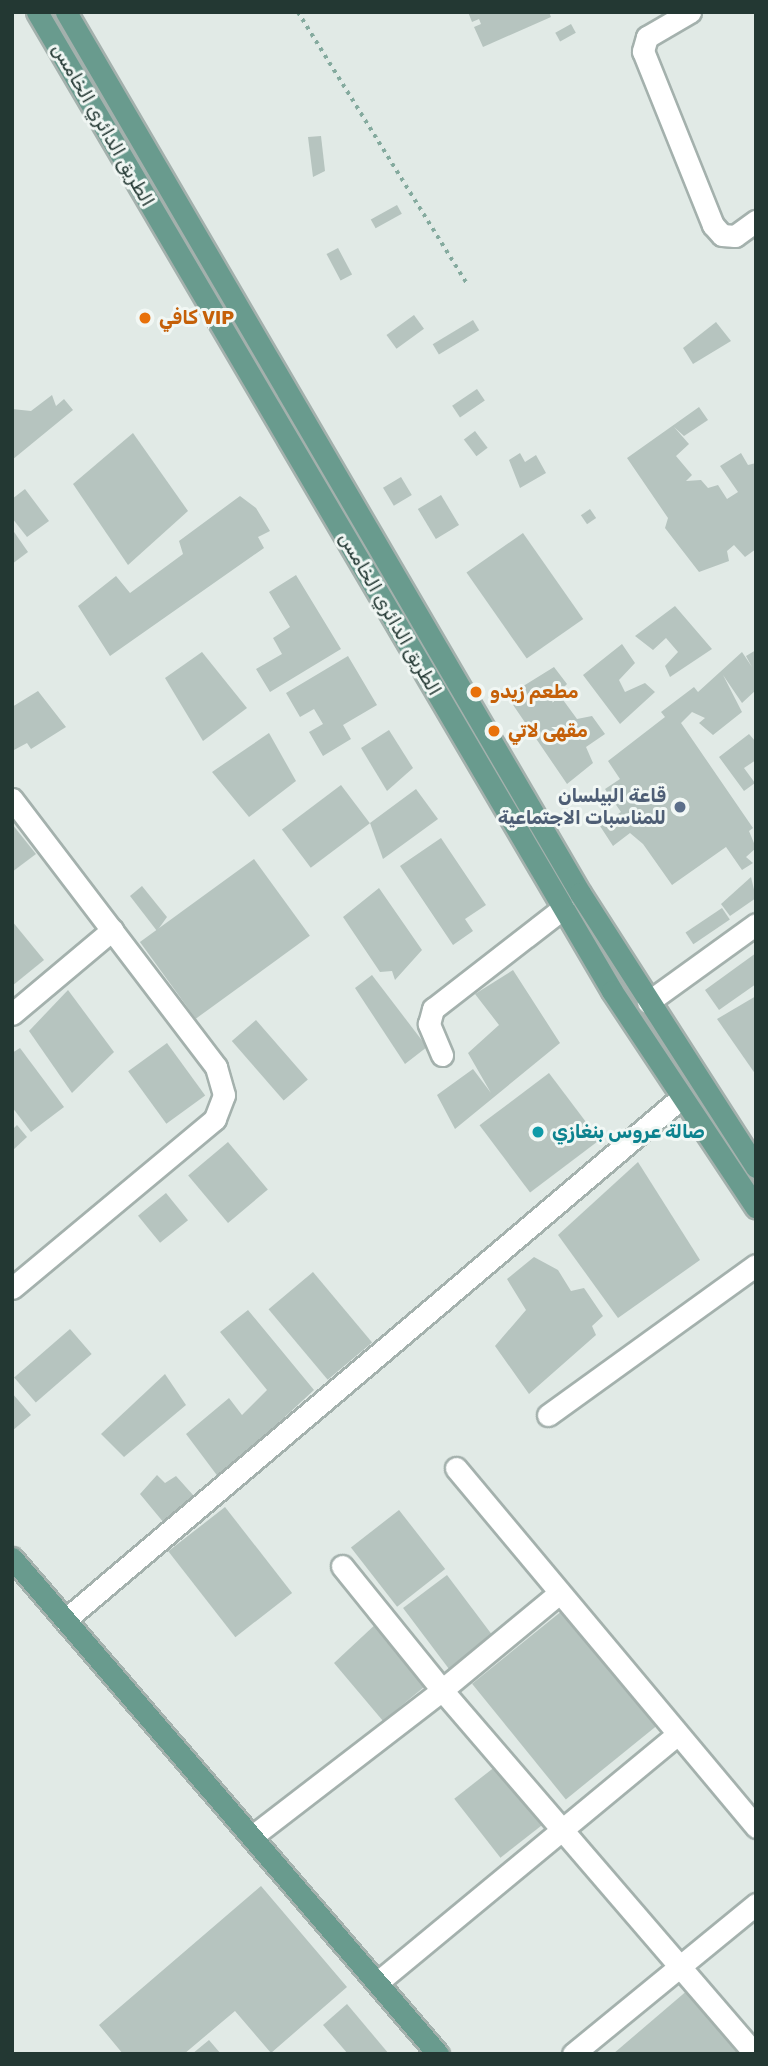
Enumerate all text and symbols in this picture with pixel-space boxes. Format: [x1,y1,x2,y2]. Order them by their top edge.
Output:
street label: الطريق الدائري الخامس [47,39,159,211]
place label: كافي VIP [159,307,234,329]
marker: كافي VIP [137,310,153,326]
street label: الطريق الدائري الخامس [334,528,446,700]
place label: مطعم زيدو [490,681,579,703]
marker: مطعم زيدو [468,684,484,700]
place label: مقهى لاتي [508,720,588,742]
marker: مقهى لاتي [486,723,502,739]
place label: قاعة البيلسان للمناسبات الاجتماعية [498,785,666,829]
marker: قاعة البيلسان للمناسبات الاجتماعية [672,799,688,815]
place label: صالة عروس بنغازي [552,1121,705,1143]
marker: صالة عروس بنغازي [530,1124,546,1140]

